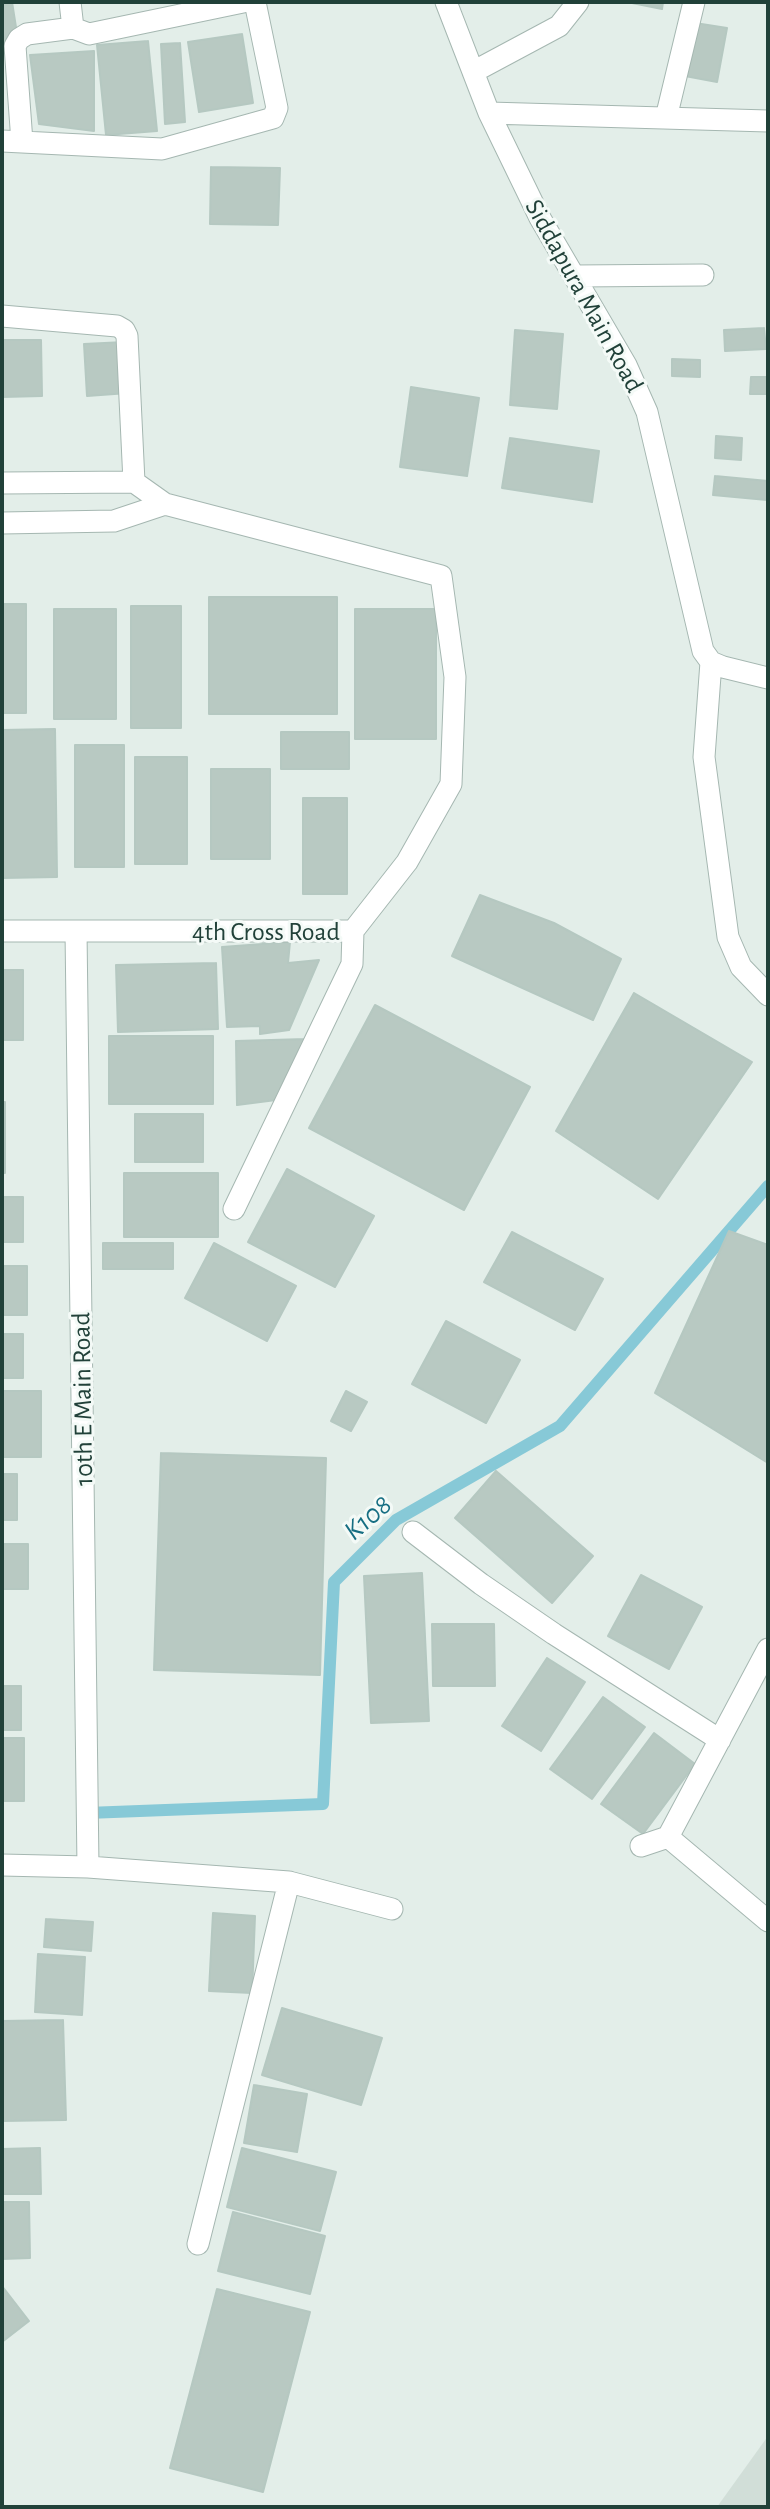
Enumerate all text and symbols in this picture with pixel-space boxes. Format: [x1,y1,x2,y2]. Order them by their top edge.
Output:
street label: Siddapura Main Road [518,194,650,398]
street label: 4th Cross Road [192,916,340,948]
street label: 10th E Main Road [66,1312,100,1486]
water label: K108 [337,1488,399,1548]

